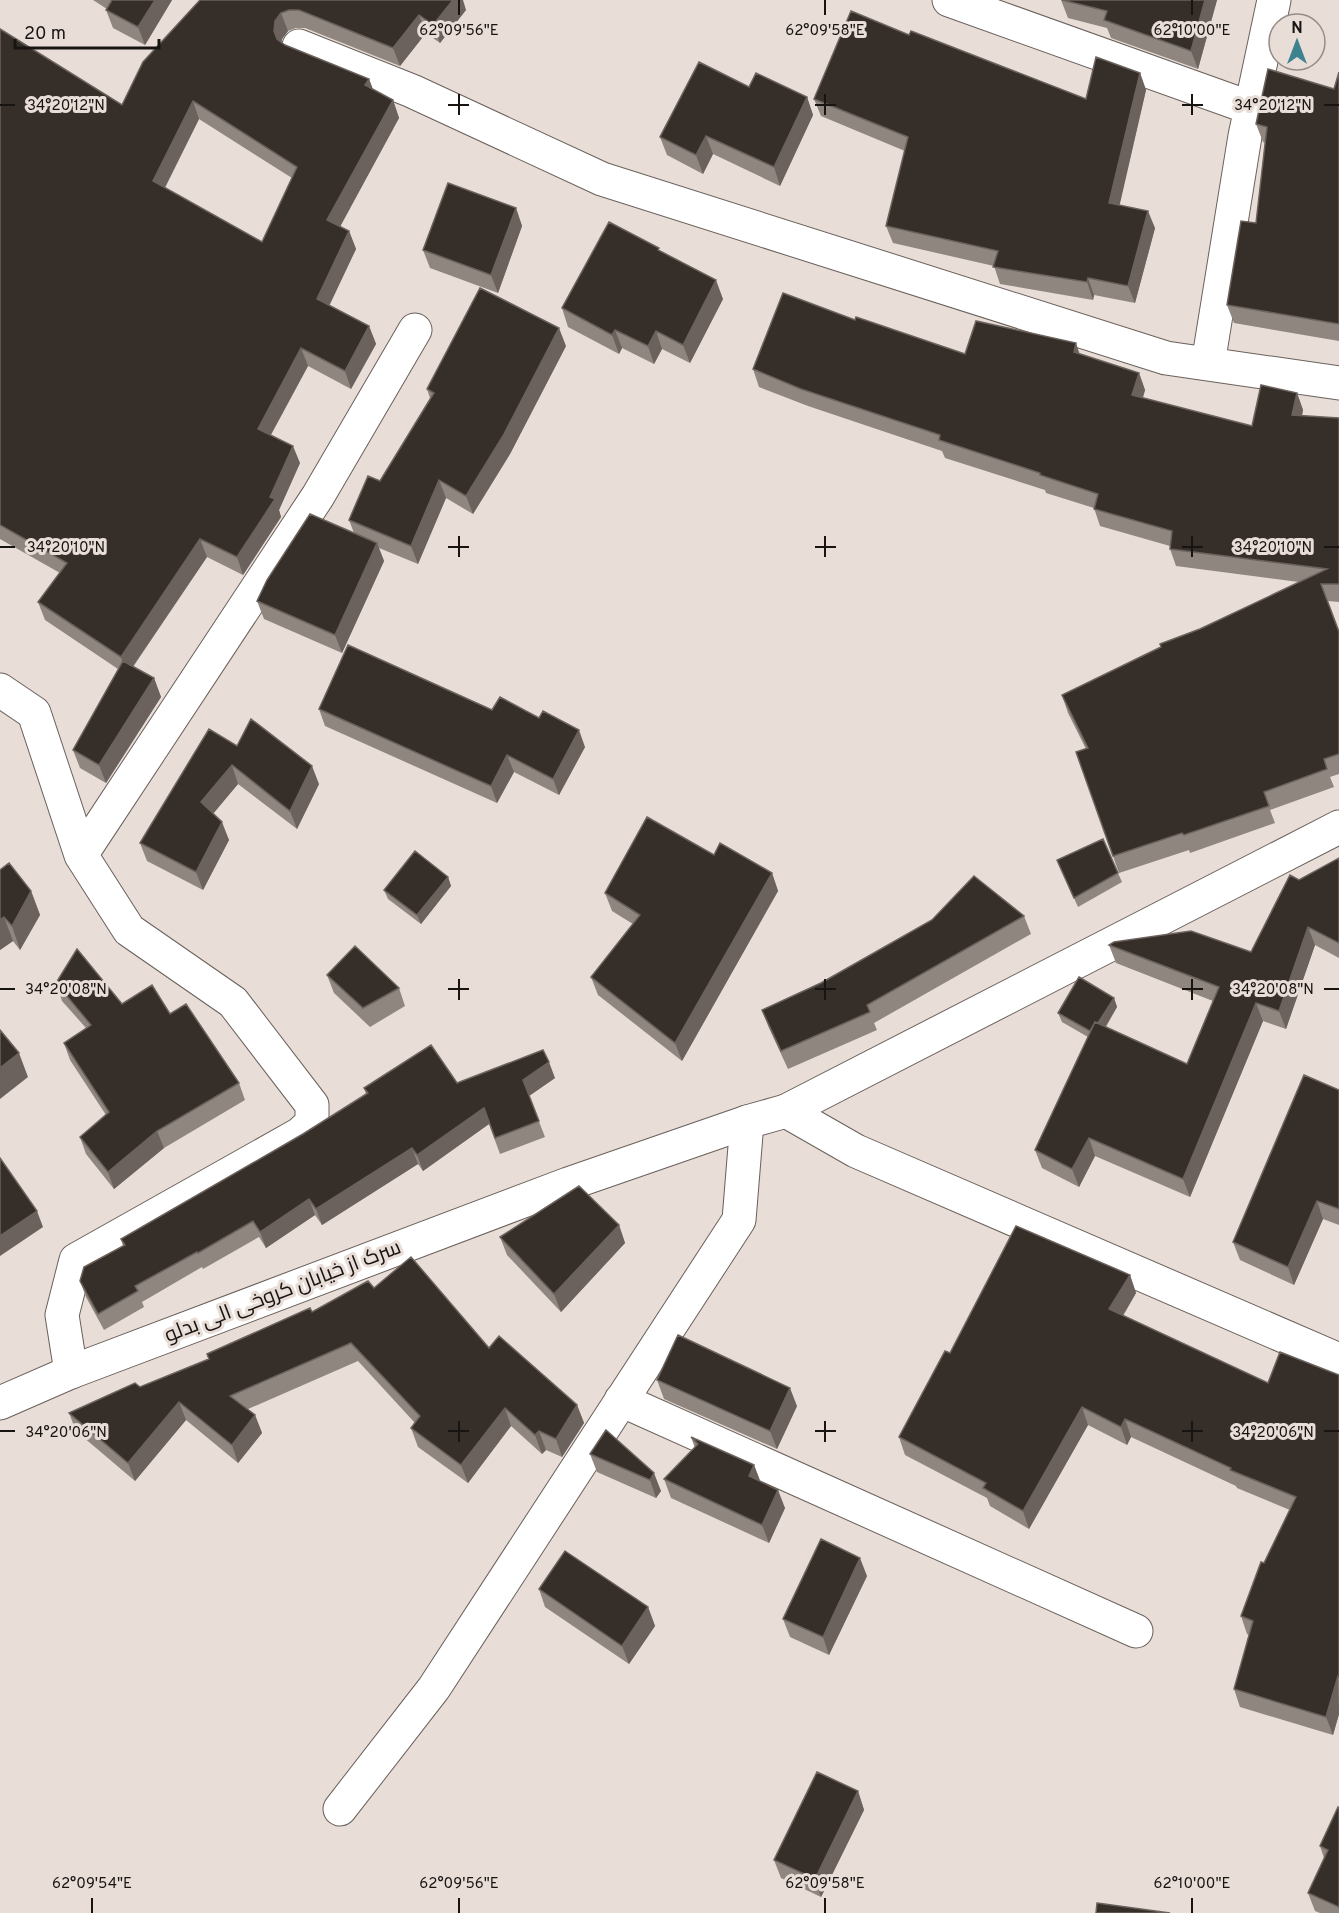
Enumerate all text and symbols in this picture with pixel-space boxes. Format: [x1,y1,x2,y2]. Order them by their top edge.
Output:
scale bar [15,12,159,50]
north arrow [1267,12,1327,72]
text: N [1291,19,1303,39]
text: 62°09'56"E [419,22,499,41]
text: 62°09'58"E [785,22,865,41]
text: 62°10'00"E [1154,22,1230,41]
text: 20 m [24,23,66,46]
text: 34°20'12"N [27,97,105,116]
text: 34°20'12"N [1234,97,1312,116]
text: 34°20'10"N [27,539,105,558]
text: 34°20'10"N [1234,539,1312,558]
text: 34°20'08"N [25,981,107,1000]
text: 34°20'08"N [1232,981,1314,1000]
street label: سرک از خیابان کروخی الی بدلو [161,1234,405,1350]
text: 34°20'06"N [25,1424,107,1443]
text: 34°20'06"N [1232,1424,1314,1443]
text: 62°09'54"E [52,1875,132,1894]
text: 62°09'56"E [419,1875,499,1894]
text: 62°09'58"E [785,1875,865,1894]
text: 62°10'00"E [1154,1875,1230,1894]

